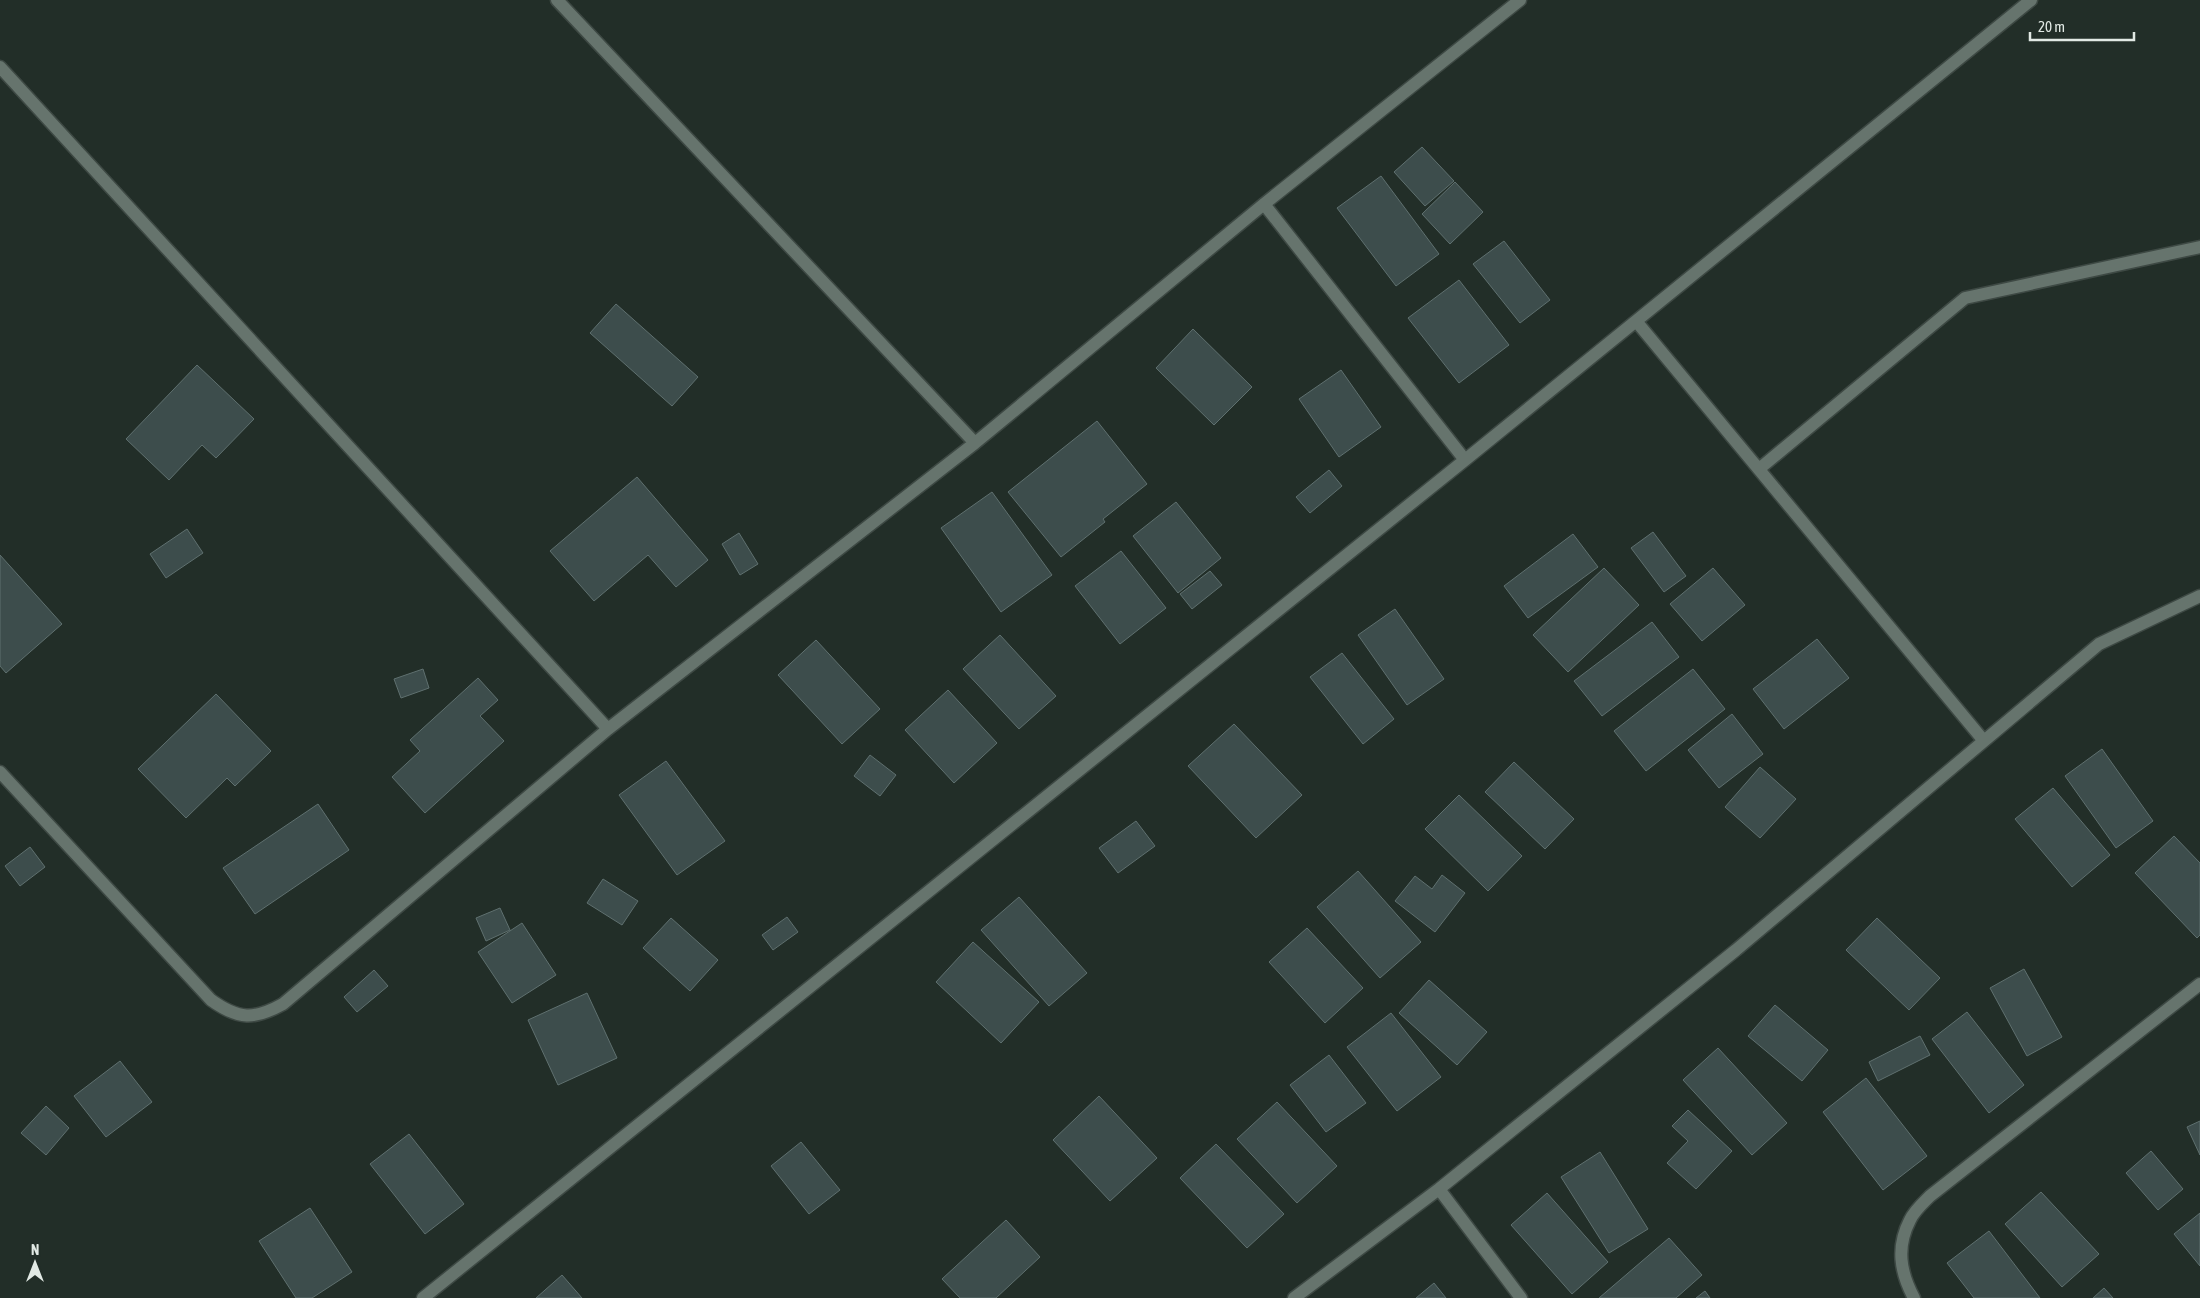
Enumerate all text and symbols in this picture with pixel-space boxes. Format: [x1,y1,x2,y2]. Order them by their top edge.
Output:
scale bar [2030,10,2134,42]
text: 20 m [2038,18,2065,35]
north arrow [10,1238,60,1288]
text: N [31,1242,39,1258]

